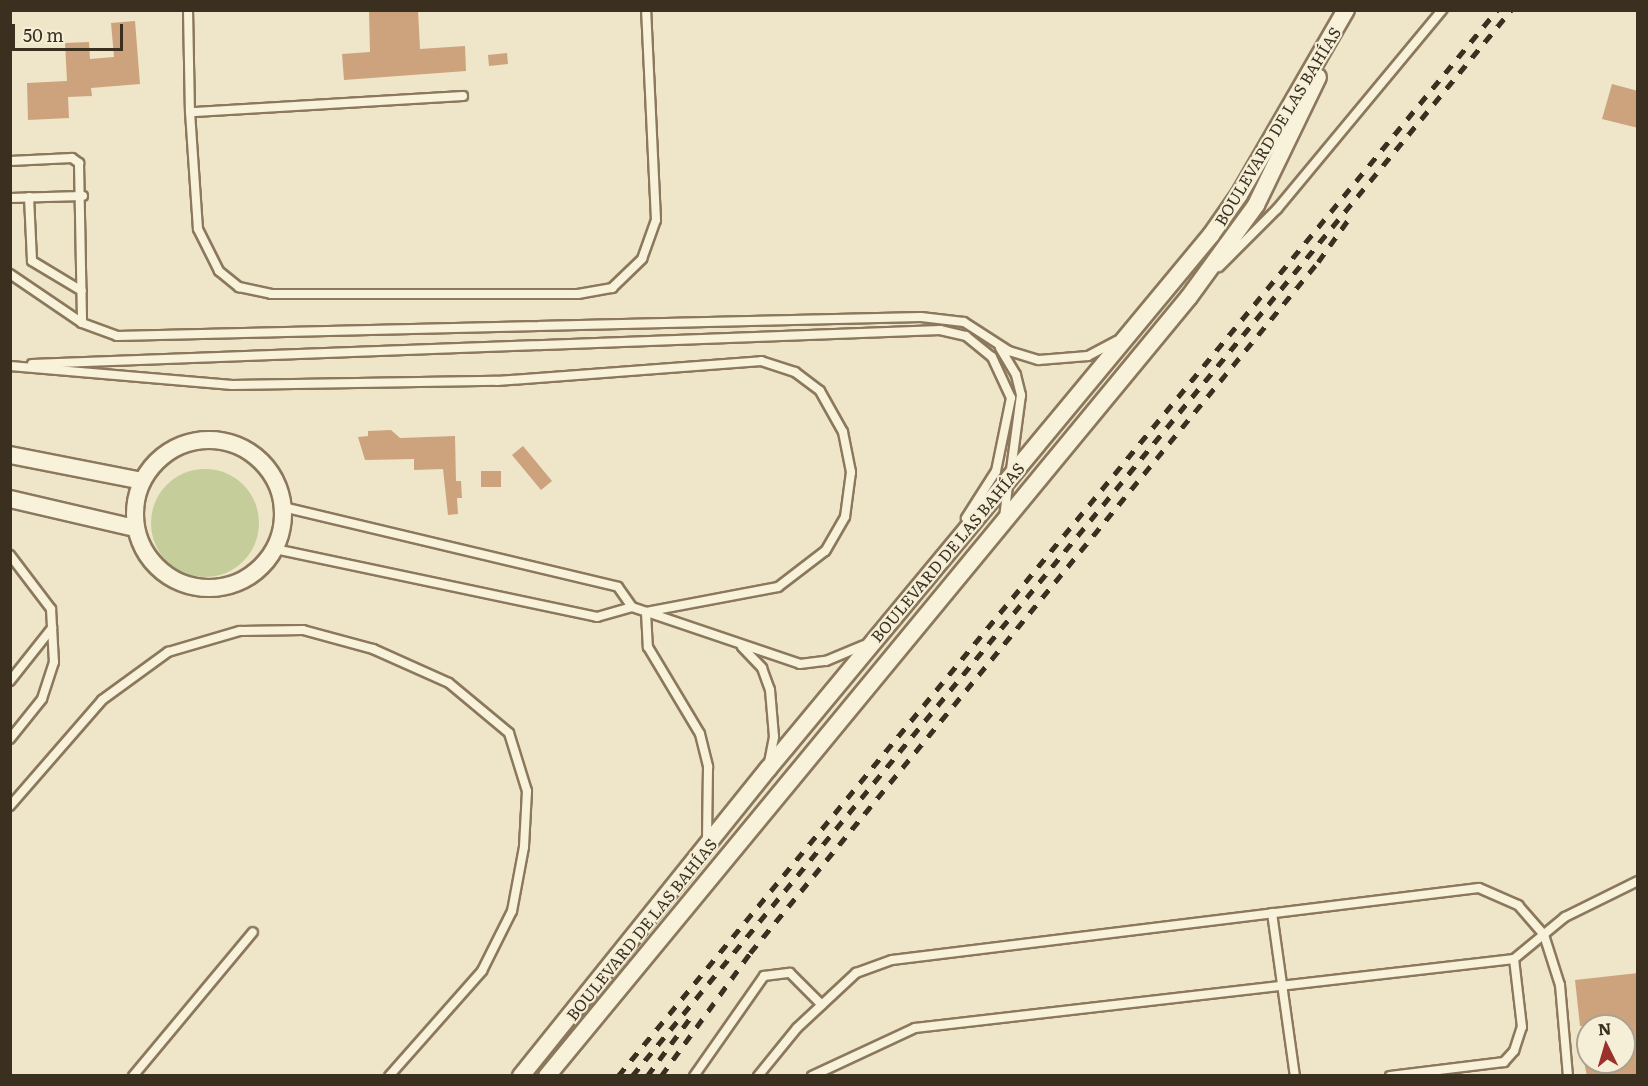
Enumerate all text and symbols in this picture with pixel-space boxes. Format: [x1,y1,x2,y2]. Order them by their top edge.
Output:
scale bar [15,12,126,50]
text: 50 m [23,21,64,48]
street label: BOULEVARD DE LAS BAHÍAS [1210,23,1344,229]
street label: BOULEVARD DE LAS BAHÍAS [866,458,1028,646]
street label: BOULEVARD DE LAS BAHÍAS [562,834,720,1024]
north arrow [1576,1014,1636,1074]
text: N [1597,1016,1612,1041]

